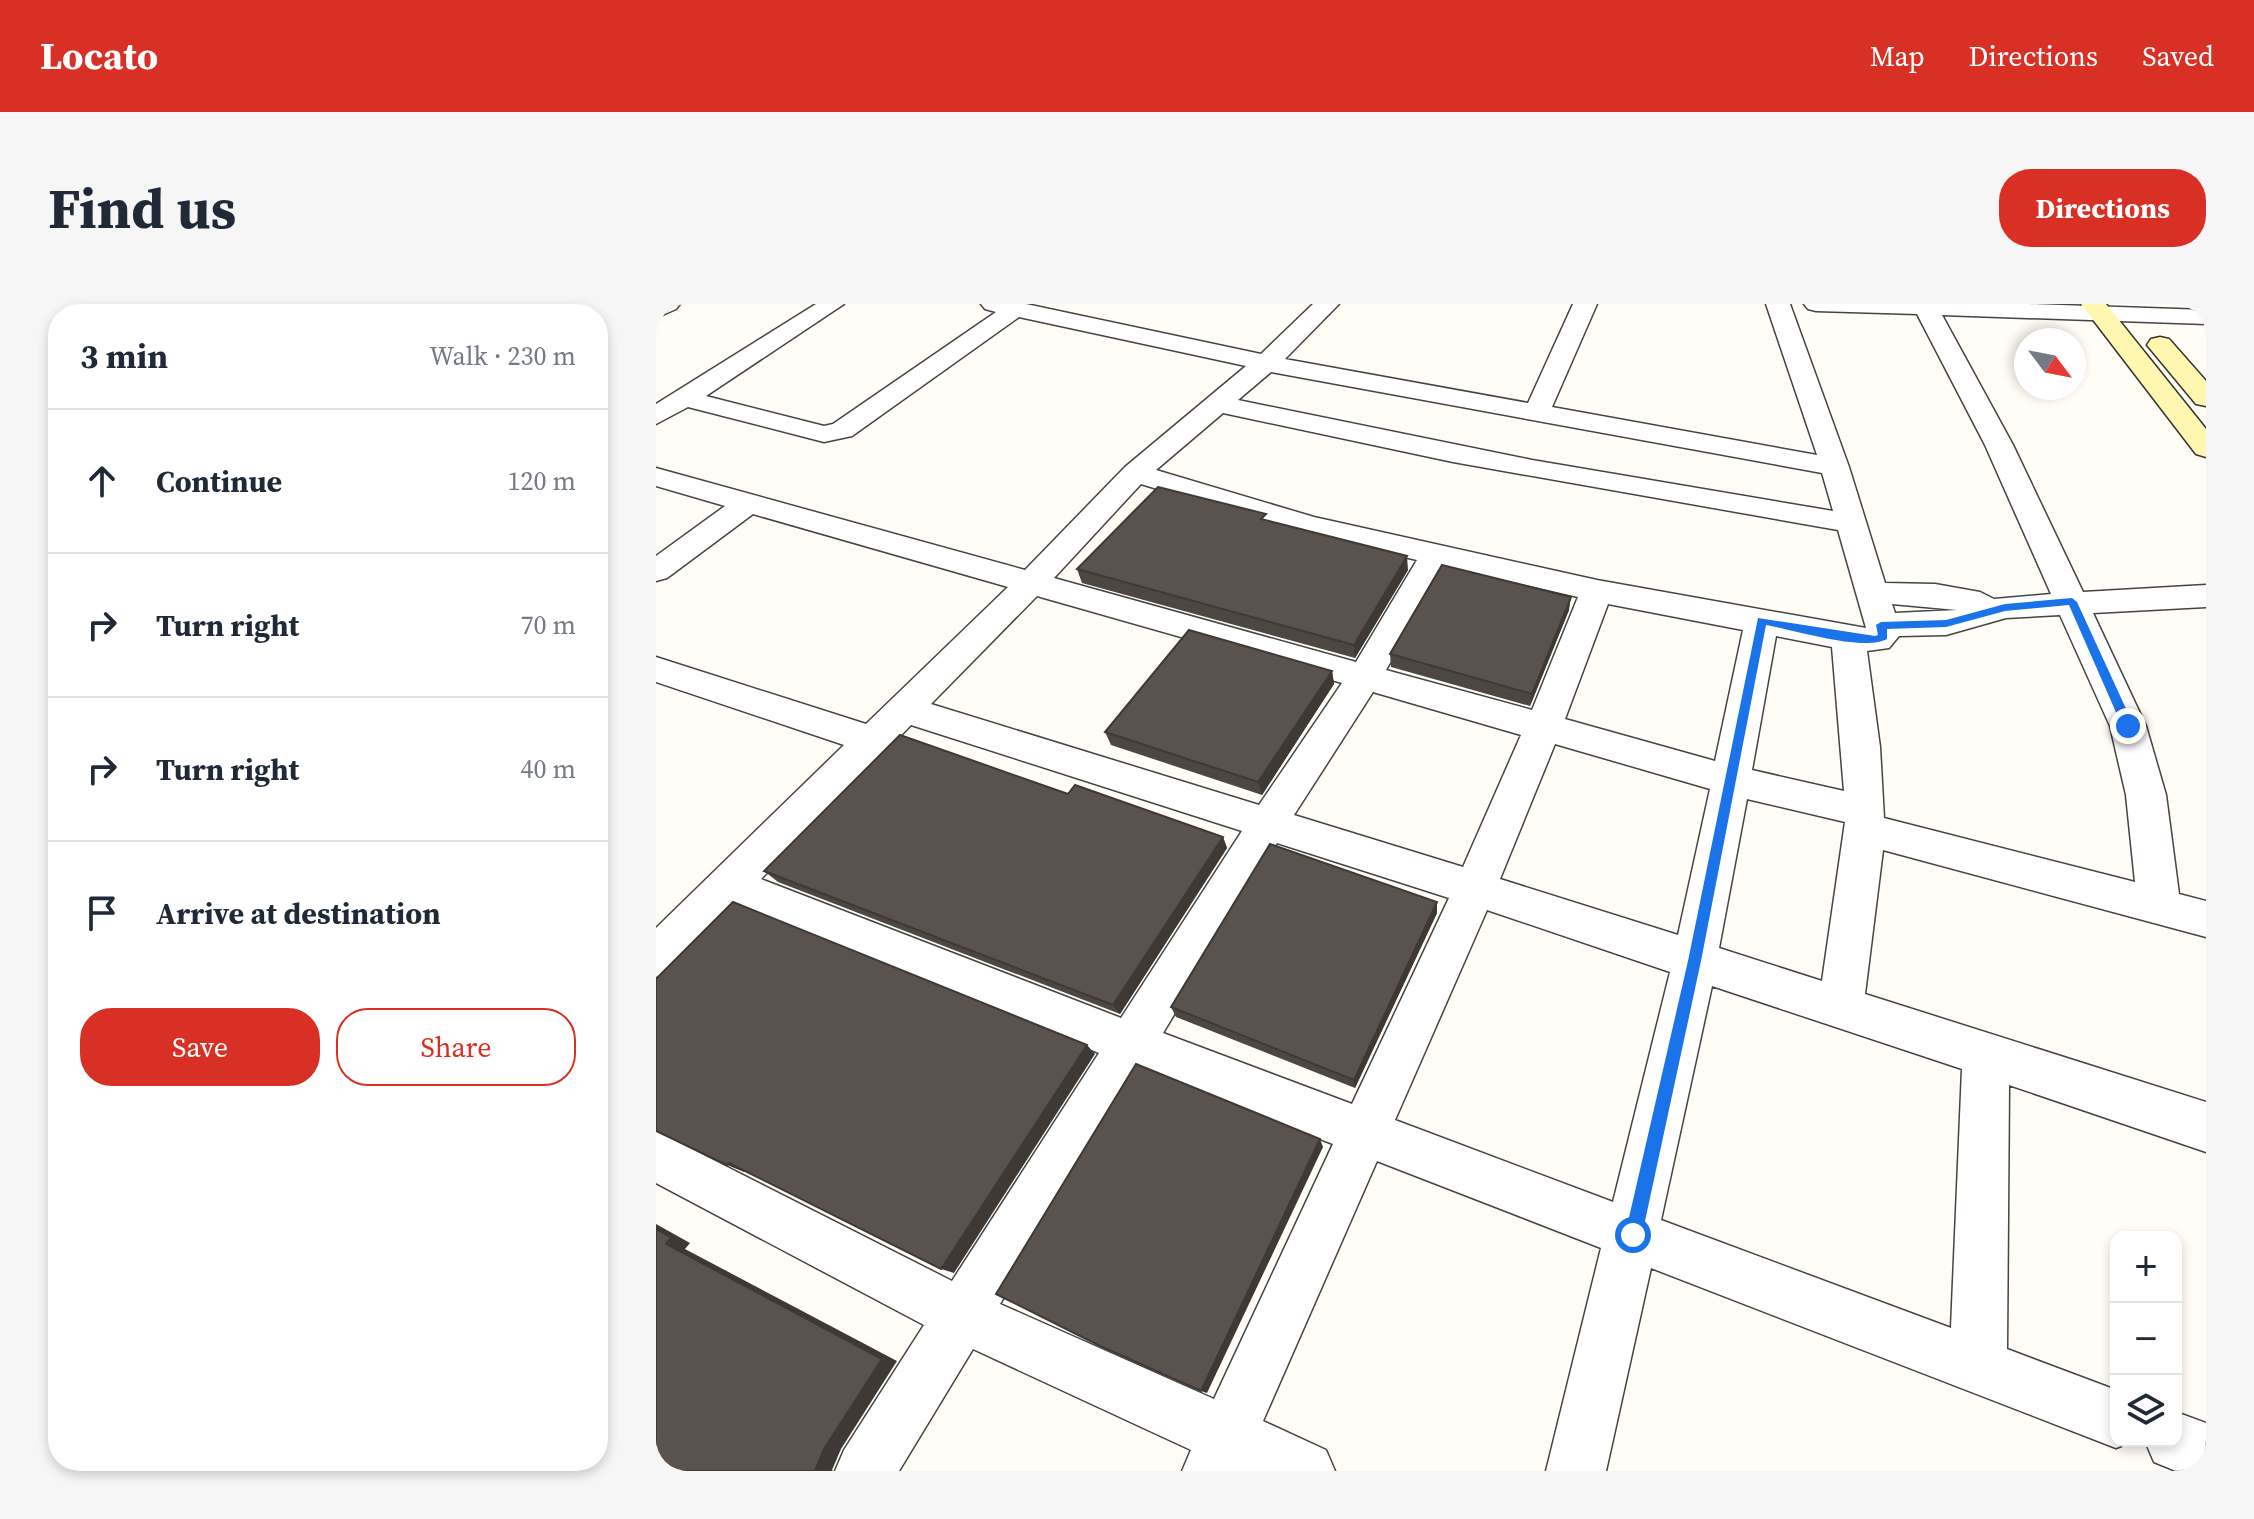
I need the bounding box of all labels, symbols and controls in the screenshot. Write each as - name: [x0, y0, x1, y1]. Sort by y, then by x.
- text: Locato: [40, 30, 158, 82]
- text: Map: [1870, 37, 1925, 75]
- text: Directions: [1969, 37, 2098, 75]
- text: Saved: [2142, 37, 2214, 75]
- button: Directions: [1999, 169, 2206, 247]
- text: Find us: [48, 170, 236, 247]
- north arrow: [2014, 328, 2086, 400]
- text: 3 min: [80, 333, 168, 379]
- text: Walk · 230 m: [429, 338, 576, 374]
- icon: ahead: [80, 459, 124, 503]
- text: Continue: [156, 461, 282, 502]
- text: 120 m: [508, 463, 576, 499]
- icon: right: [80, 603, 124, 647]
- text: Turn right: [156, 605, 299, 646]
- text: 70 m: [521, 607, 576, 643]
- route end: [2110, 708, 2146, 744]
- icon: right: [80, 747, 124, 791]
- text: Turn right: [156, 749, 299, 790]
- text: 40 m: [521, 751, 576, 787]
- icon: arrive: [80, 891, 124, 935]
- text: Arrive at destination: [156, 893, 441, 934]
- button: Save: [80, 1008, 320, 1086]
- button: Share: [336, 1008, 576, 1086]
- route start: [1615, 1217, 1651, 1253]
- map controls: [2110, 1231, 2182, 1447]
- button: +: [2110, 1231, 2182, 1303]
- button: −: [2110, 1303, 2182, 1375]
- button: layers: [2110, 1375, 2182, 1447]

